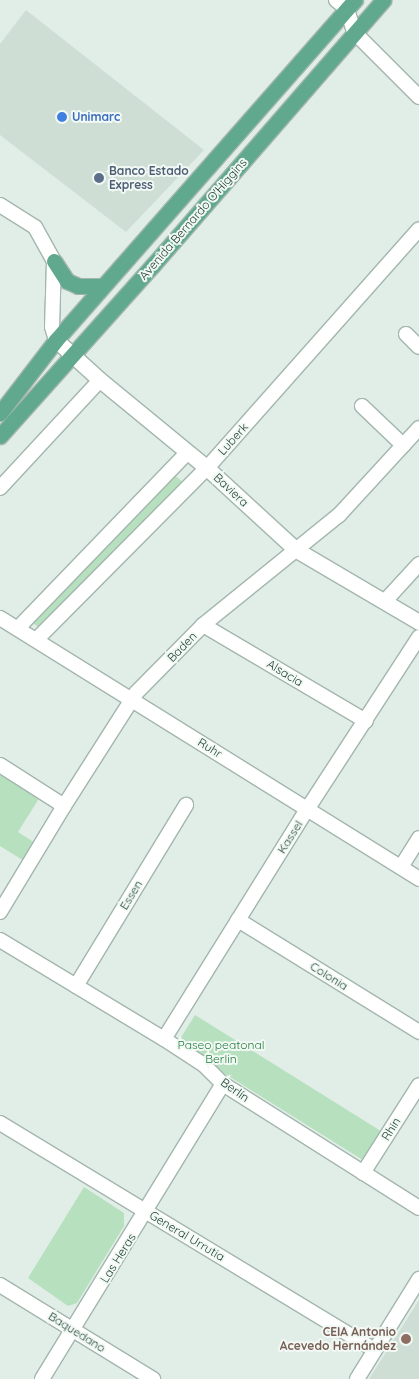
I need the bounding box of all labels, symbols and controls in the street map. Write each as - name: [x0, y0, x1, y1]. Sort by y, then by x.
- place label: Unimarc: [72, 110, 120, 124]
- marker: Unimarc: [56, 111, 68, 123]
- street label: Avenida Bernardo O'Higgins: [136, 155, 250, 283]
- place label: Banco Estado Express: [109, 164, 189, 192]
- marker: Banco Estado Express: [93, 172, 105, 184]
- street label: Luberk: [215, 420, 251, 458]
- street label: Baviera: [211, 470, 251, 510]
- street label: Baden: [164, 629, 200, 665]
- street label: Alsacia: [264, 657, 306, 689]
- street label: Ruhr: [195, 735, 225, 761]
- street label: Kassel: [274, 818, 306, 856]
- street label: Essen: [117, 878, 145, 912]
- street label: Colonia: [307, 959, 351, 993]
- park label: Paseo peatonal Berlin: [178, 1038, 264, 1066]
- street label: Berlín: [218, 1075, 252, 1105]
- street label: Rhin: [378, 1115, 404, 1143]
- street label: General Urrutia: [147, 1208, 227, 1264]
- street label: Las Heras: [97, 1231, 139, 1285]
- street label: Baquedano: [46, 1309, 108, 1355]
- place label: CEIA Antonio Acevedo Hernández: [280, 1325, 396, 1353]
- marker: CEIA Antonio Acevedo Hernández: [400, 1333, 412, 1345]

